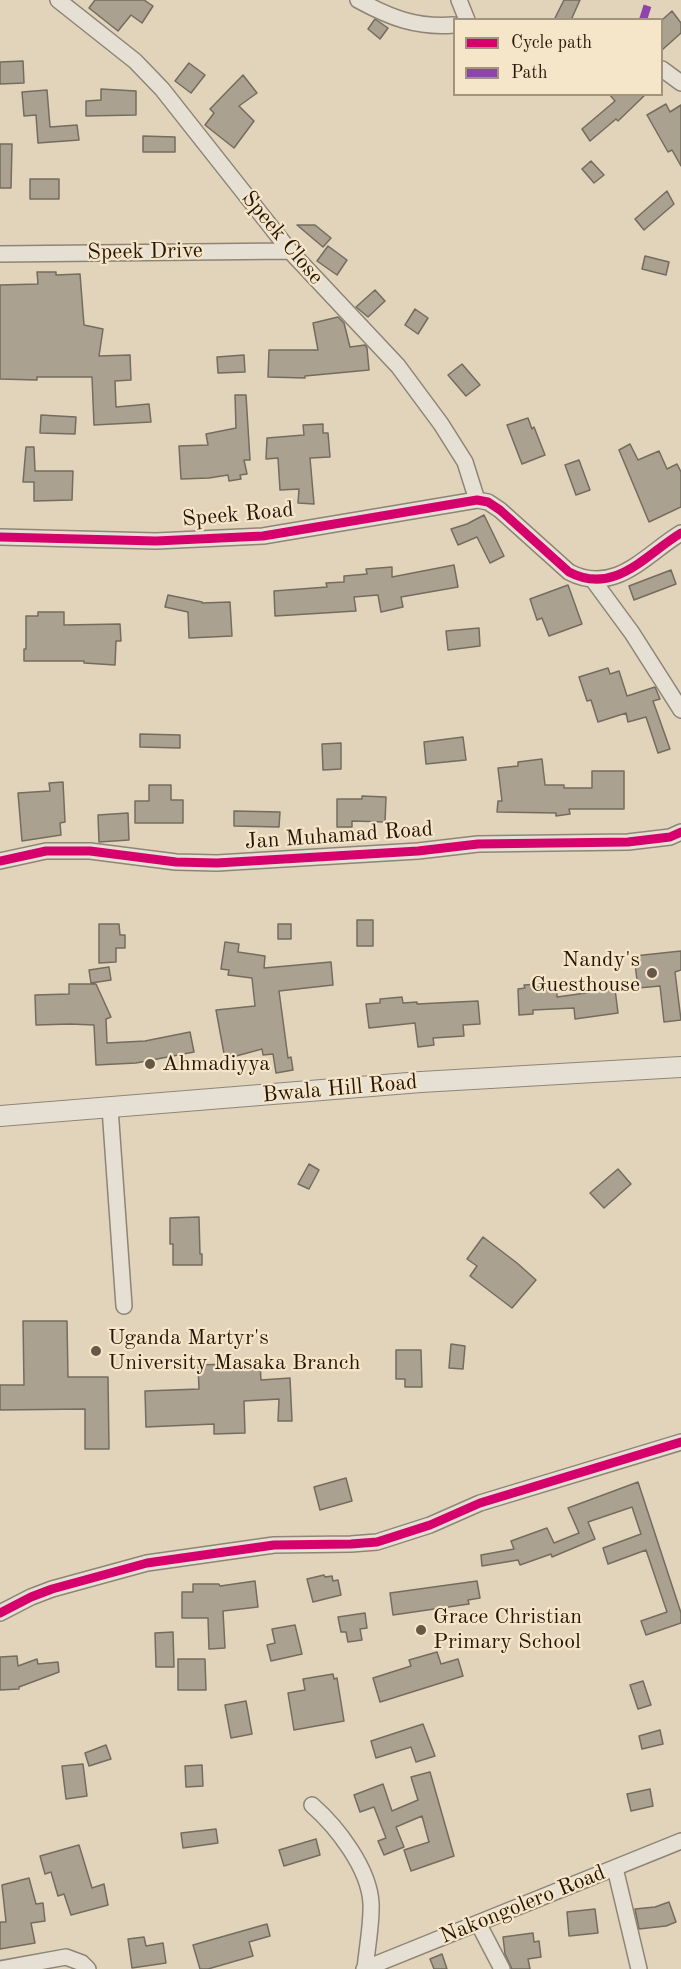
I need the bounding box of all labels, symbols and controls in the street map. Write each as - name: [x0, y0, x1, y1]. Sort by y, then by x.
- legend: [453, 18, 663, 96]
- text: Cycle path: [511, 34, 592, 52]
- text: Path: [511, 64, 547, 82]
- street label: Speek Close: [235, 186, 329, 290]
- street label: Speek Drive: [87, 238, 203, 266]
- street label: Speek Road: [181, 497, 295, 533]
- street label: Jan Muhamad Road: [244, 816, 434, 856]
- place label: Nandy's Guesthouse: [531, 947, 640, 998]
- marker: Nandy's Guesthouse: [645, 966, 659, 980]
- place label: Ahmadiyya: [162, 1051, 270, 1077]
- marker: Ahmadiyya: [143, 1057, 157, 1071]
- street label: Bwala Hill Road: [261, 1069, 419, 1109]
- place label: Uganda Martyr's University Masaka Branch: [108, 1325, 360, 1376]
- marker: Uganda Martyr's University Masaka Branch: [89, 1344, 103, 1358]
- place label: Grace Christian Primary School: [433, 1604, 582, 1656]
- marker: Grace Christian Primary School: [414, 1623, 428, 1637]
- street label: Nakongolero Road: [436, 1860, 610, 1950]

